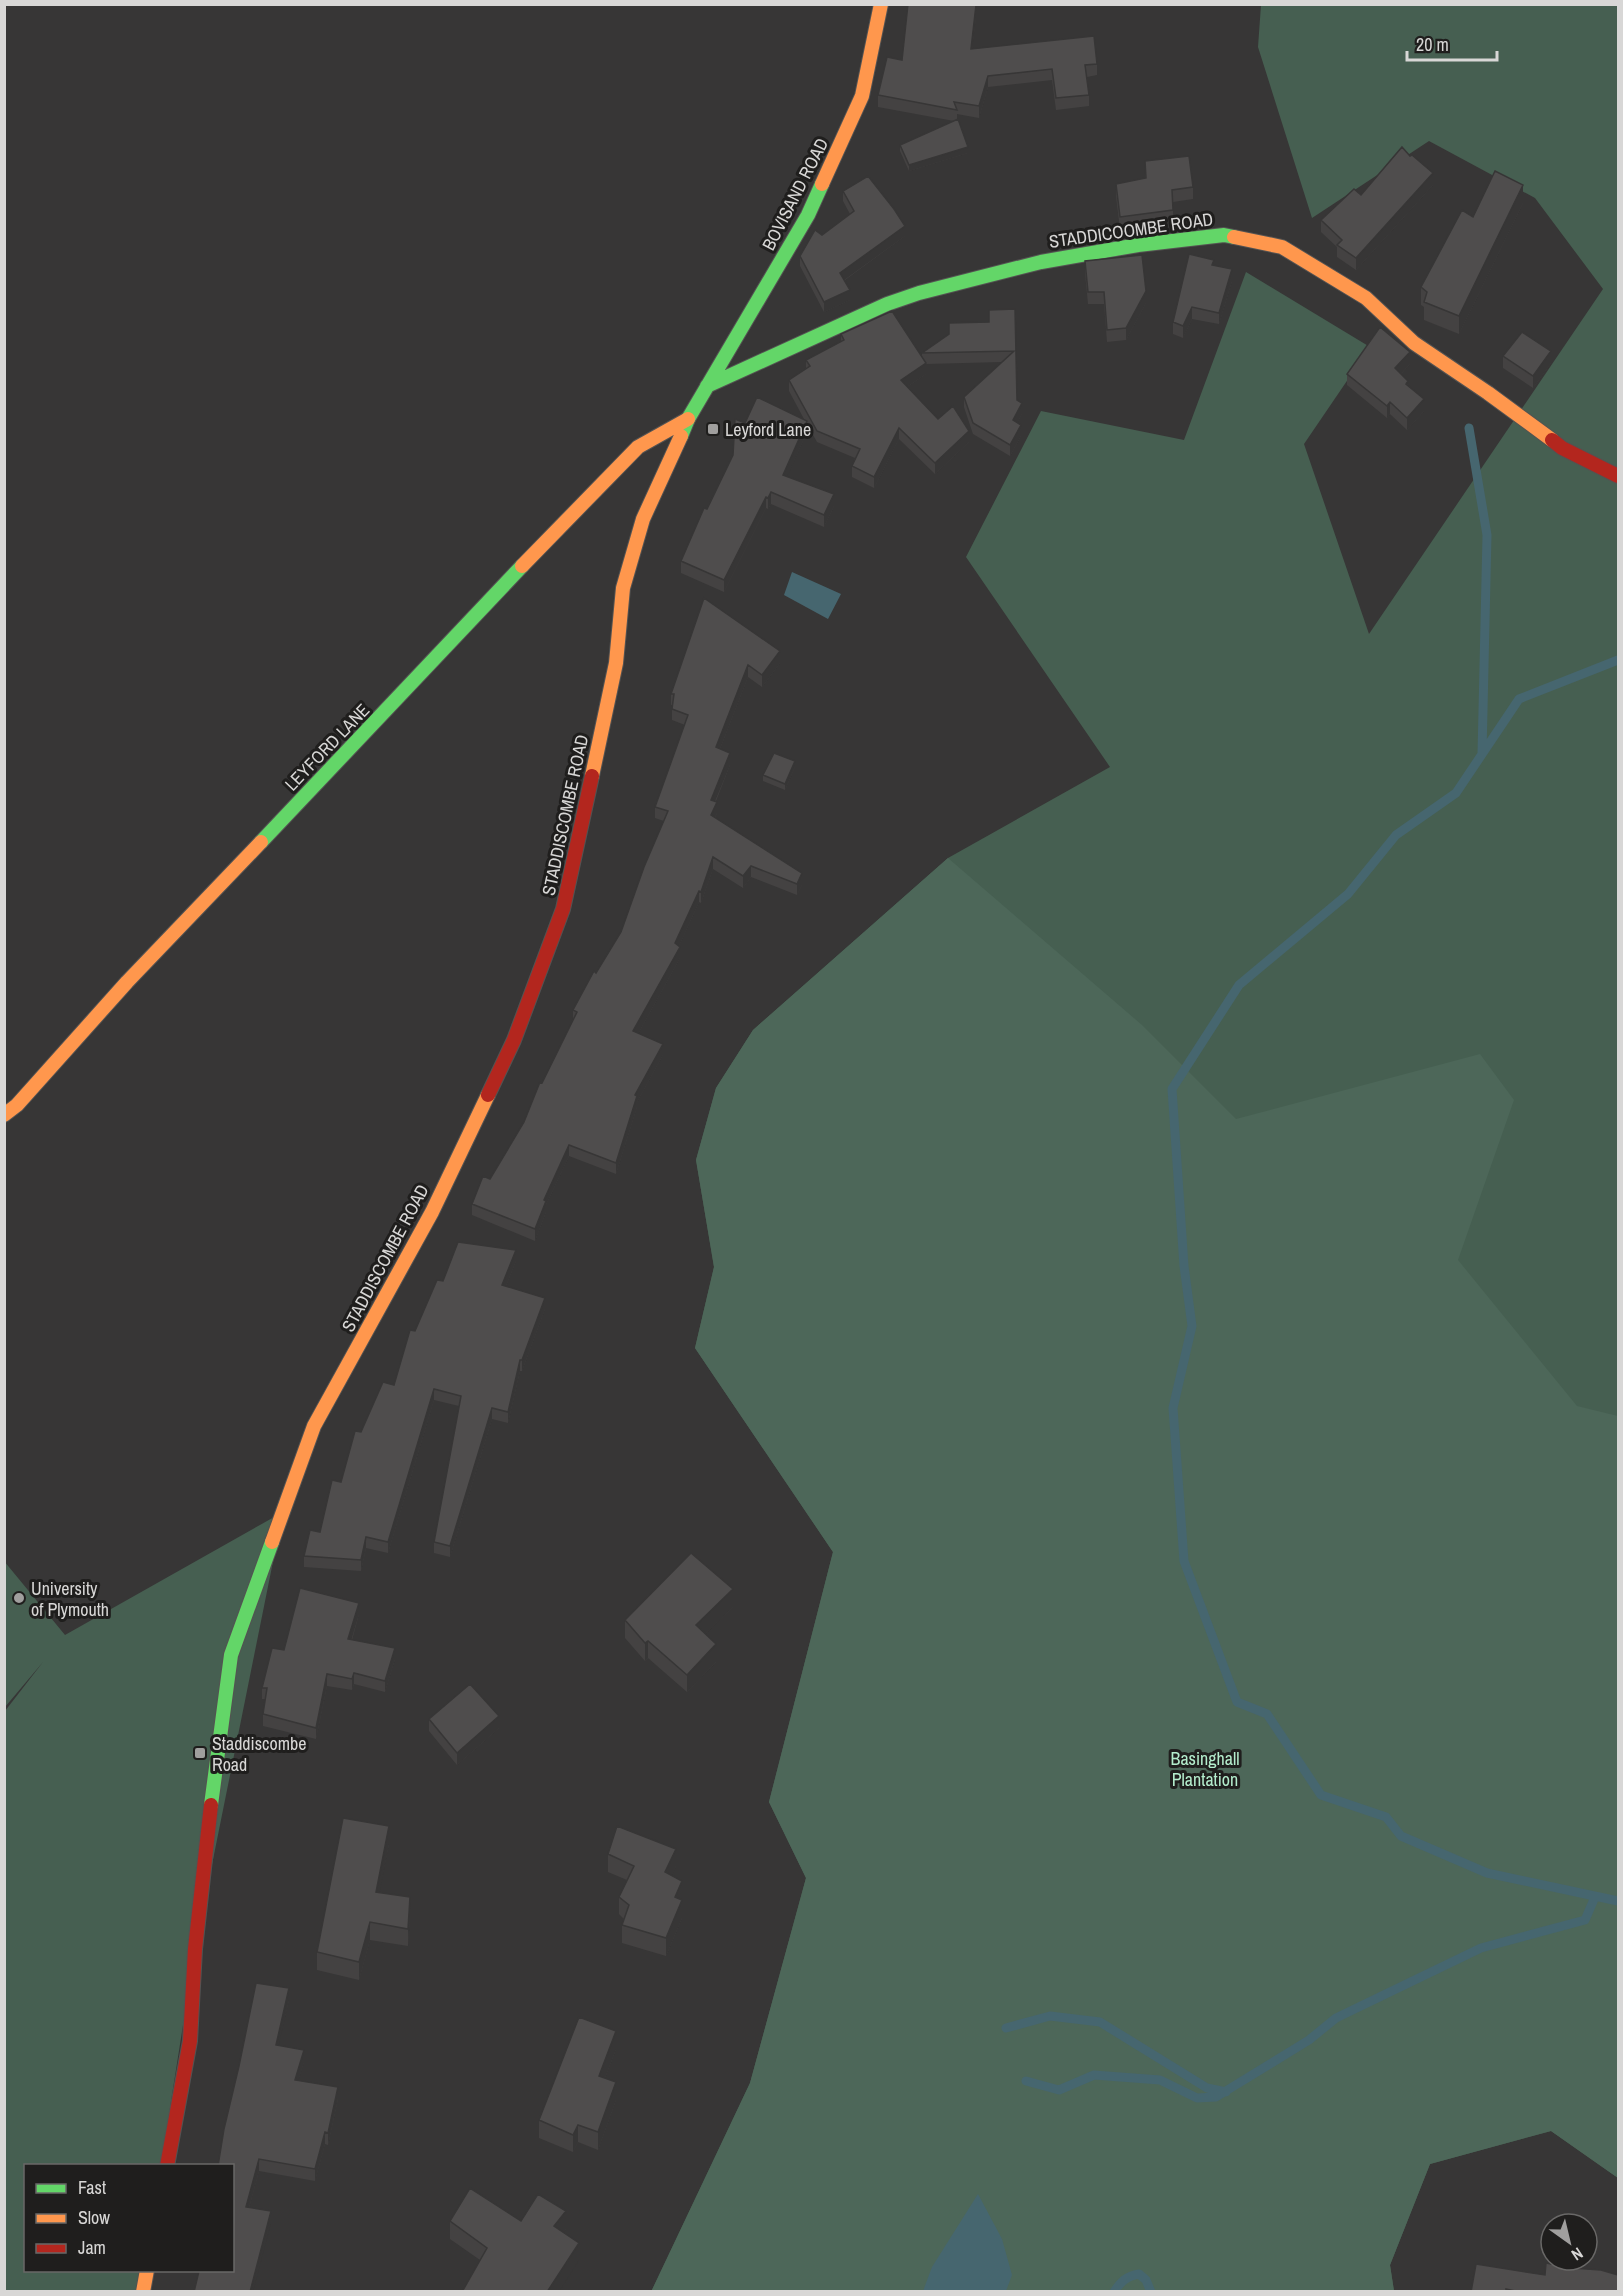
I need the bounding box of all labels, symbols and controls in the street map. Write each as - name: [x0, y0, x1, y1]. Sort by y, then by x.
- scale bar: [1407, 24, 1497, 62]
- text: 20 m: [1416, 32, 1449, 57]
- street label: BOVISAND ROAD: [756, 134, 834, 254]
- street label: STADDICOOMBE ROAD: [1047, 206, 1215, 254]
- place label: Leyford Lane: [725, 417, 811, 442]
- marker: Leyford Lane: [706, 422, 720, 436]
- street label: LEYFORD LANE: [279, 698, 375, 796]
- street label: STADDISCOMBE ROAD: [536, 732, 594, 898]
- street label: STADDISCOMBE ROAD: [336, 1180, 434, 1336]
- place label: University of Plymouth: [31, 1576, 109, 1622]
- marker: University of Plymouth: [12, 1591, 26, 1605]
- place label: Staddiscombe Road: [212, 1731, 306, 1777]
- marker: Staddiscombe Road: [193, 1746, 207, 1760]
- park label: Basinghall Plantation: [1171, 1746, 1239, 1792]
- legend: [24, 2164, 234, 2272]
- text: Fast: [78, 2175, 106, 2200]
- text: Slow: [78, 2205, 110, 2230]
- north arrow: [1539, 2212, 1599, 2272]
- text: Jam: [78, 2235, 106, 2260]
- text: N: [1567, 2243, 1587, 2266]

